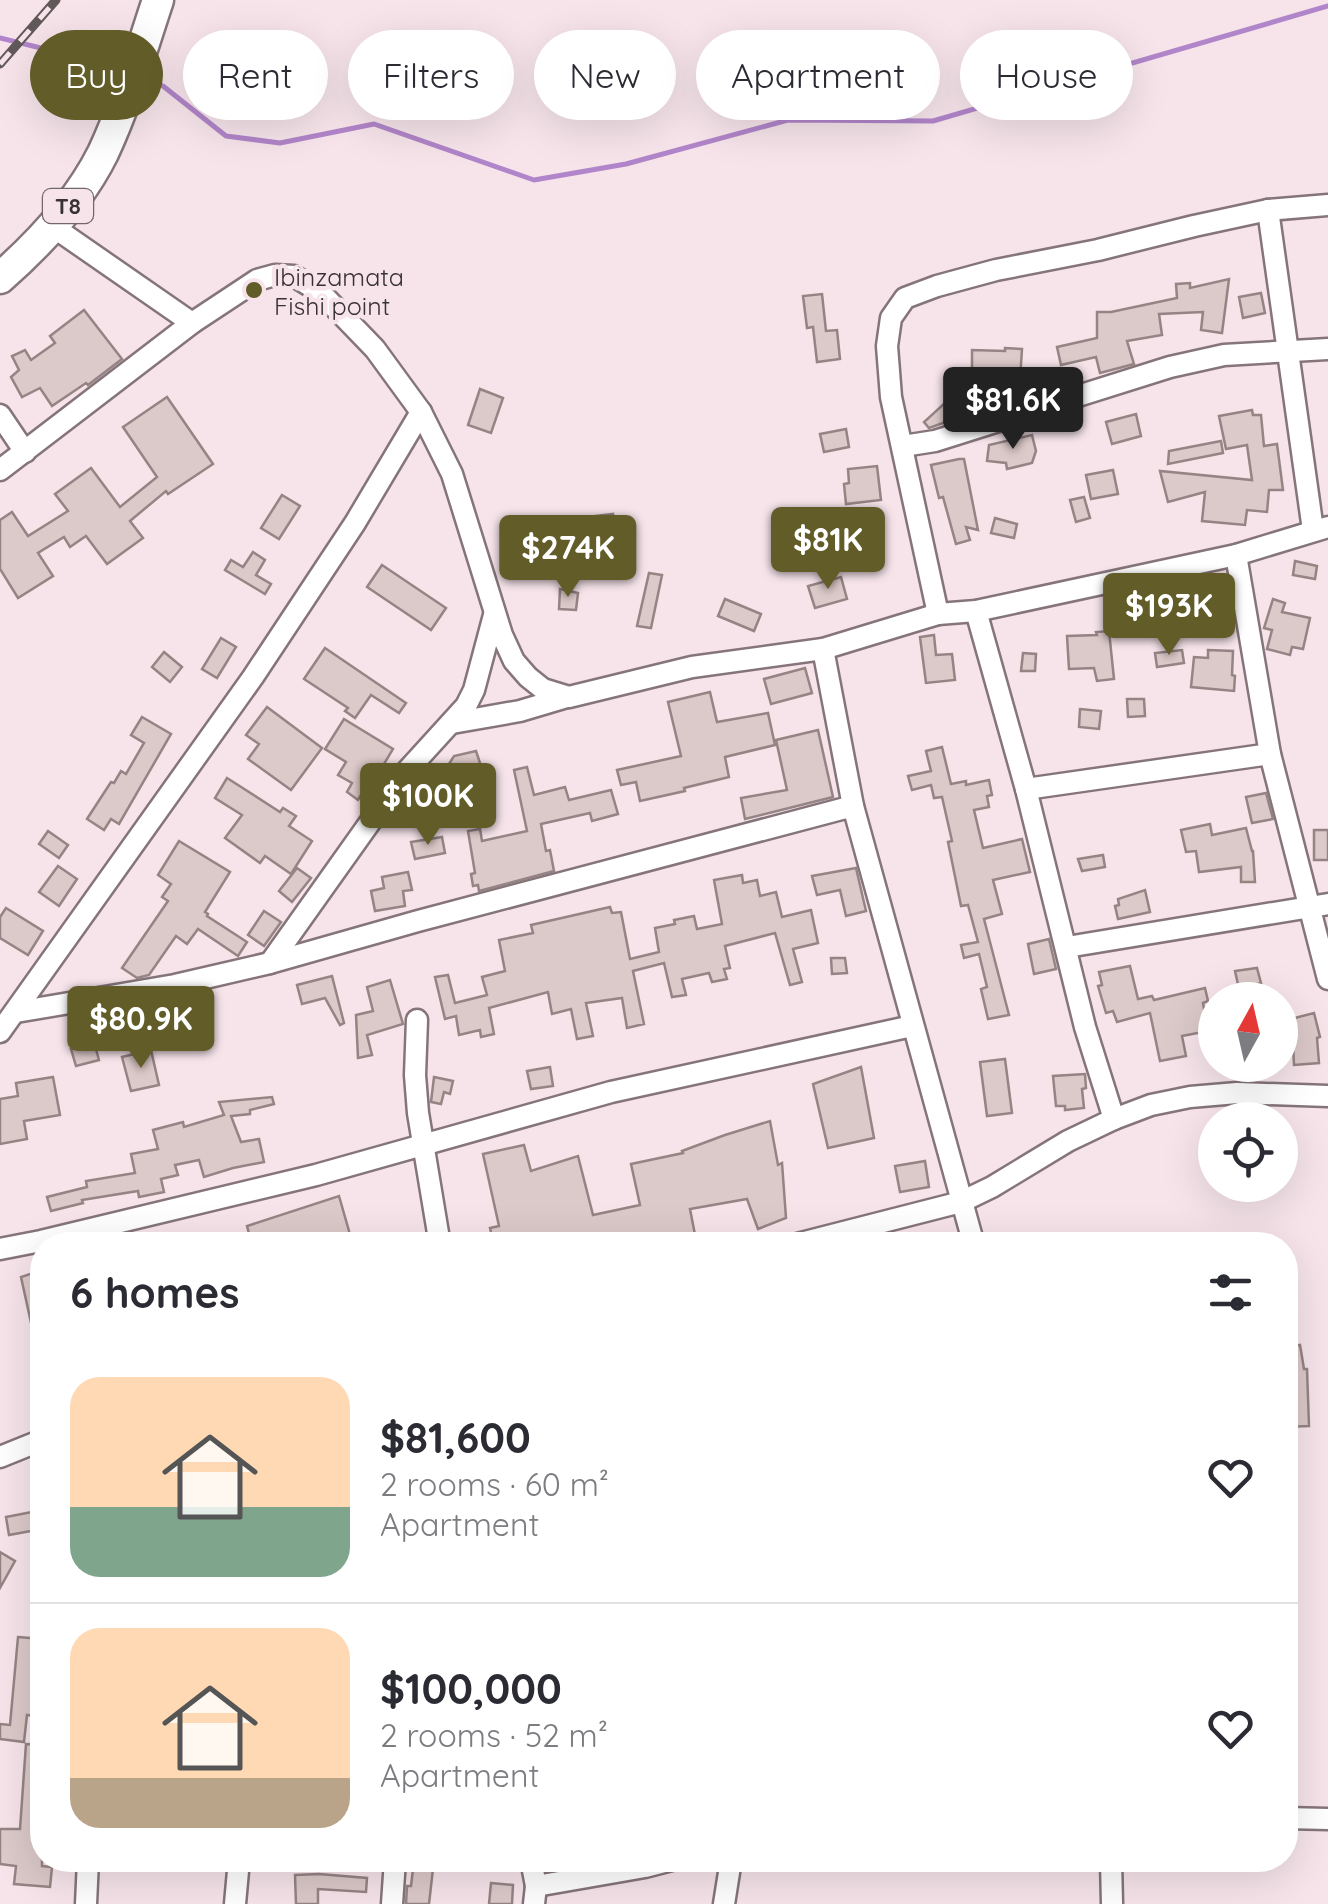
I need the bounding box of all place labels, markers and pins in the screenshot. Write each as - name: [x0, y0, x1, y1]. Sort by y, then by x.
- place label: Ibinzamata Fishi point: [274, 261, 404, 321]
- marker: Ibinzamata Fishi point: [243, 279, 265, 301]
- pin: $81.6K: [932, 367, 1094, 452]
- pin: $81K: [769, 507, 887, 592]
- pin: $274K: [498, 515, 638, 600]
- pin: $193K: [1099, 573, 1239, 658]
- pin: $100K: [358, 763, 498, 848]
- pin: $80.9K: [60, 986, 222, 1071]

